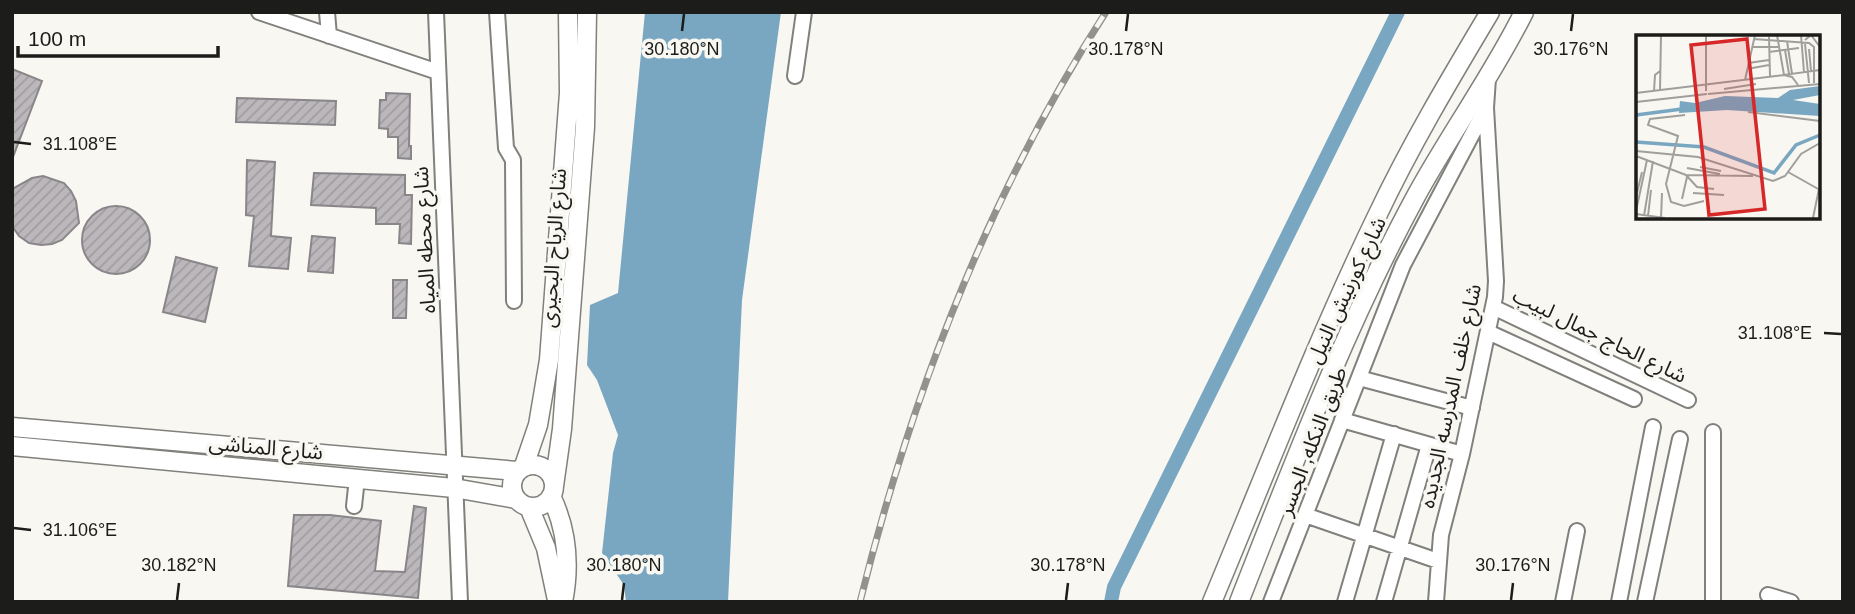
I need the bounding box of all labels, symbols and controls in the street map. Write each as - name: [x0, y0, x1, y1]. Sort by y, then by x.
- scale bar: [18, 14, 217, 58]
- text: 100 m: [28, 27, 86, 50]
- inset map: [1636, 35, 1820, 219]
- text: 30.180°N: [644, 39, 720, 59]
- text: 30.178°N: [1088, 39, 1164, 59]
- text: 30.176°N: [1533, 39, 1609, 59]
- text: 31.108°E: [43, 134, 117, 154]
- street label: شارع محطه المياه: [409, 166, 443, 314]
- street label: شارع الرياح البحيرى: [536, 168, 574, 329]
- street label: شارع كورنيش النيل: [1302, 213, 1394, 369]
- street label: شارع خلف المدرسه الجديده: [1415, 282, 1489, 511]
- street label: شارع الحاج جمال لبيب: [1508, 283, 1691, 391]
- text: 31.108°E: [1738, 323, 1812, 343]
- street label: طريق النكله, الجسر: [1273, 363, 1353, 520]
- street label: شارع المناشى: [208, 431, 324, 467]
- text: 31.106°E: [43, 520, 117, 540]
- text: 30.182°N: [141, 555, 217, 575]
- text: 30.180°N: [586, 555, 662, 575]
- text: 30.178°N: [1030, 555, 1106, 575]
- text: 30.176°N: [1475, 555, 1551, 575]

